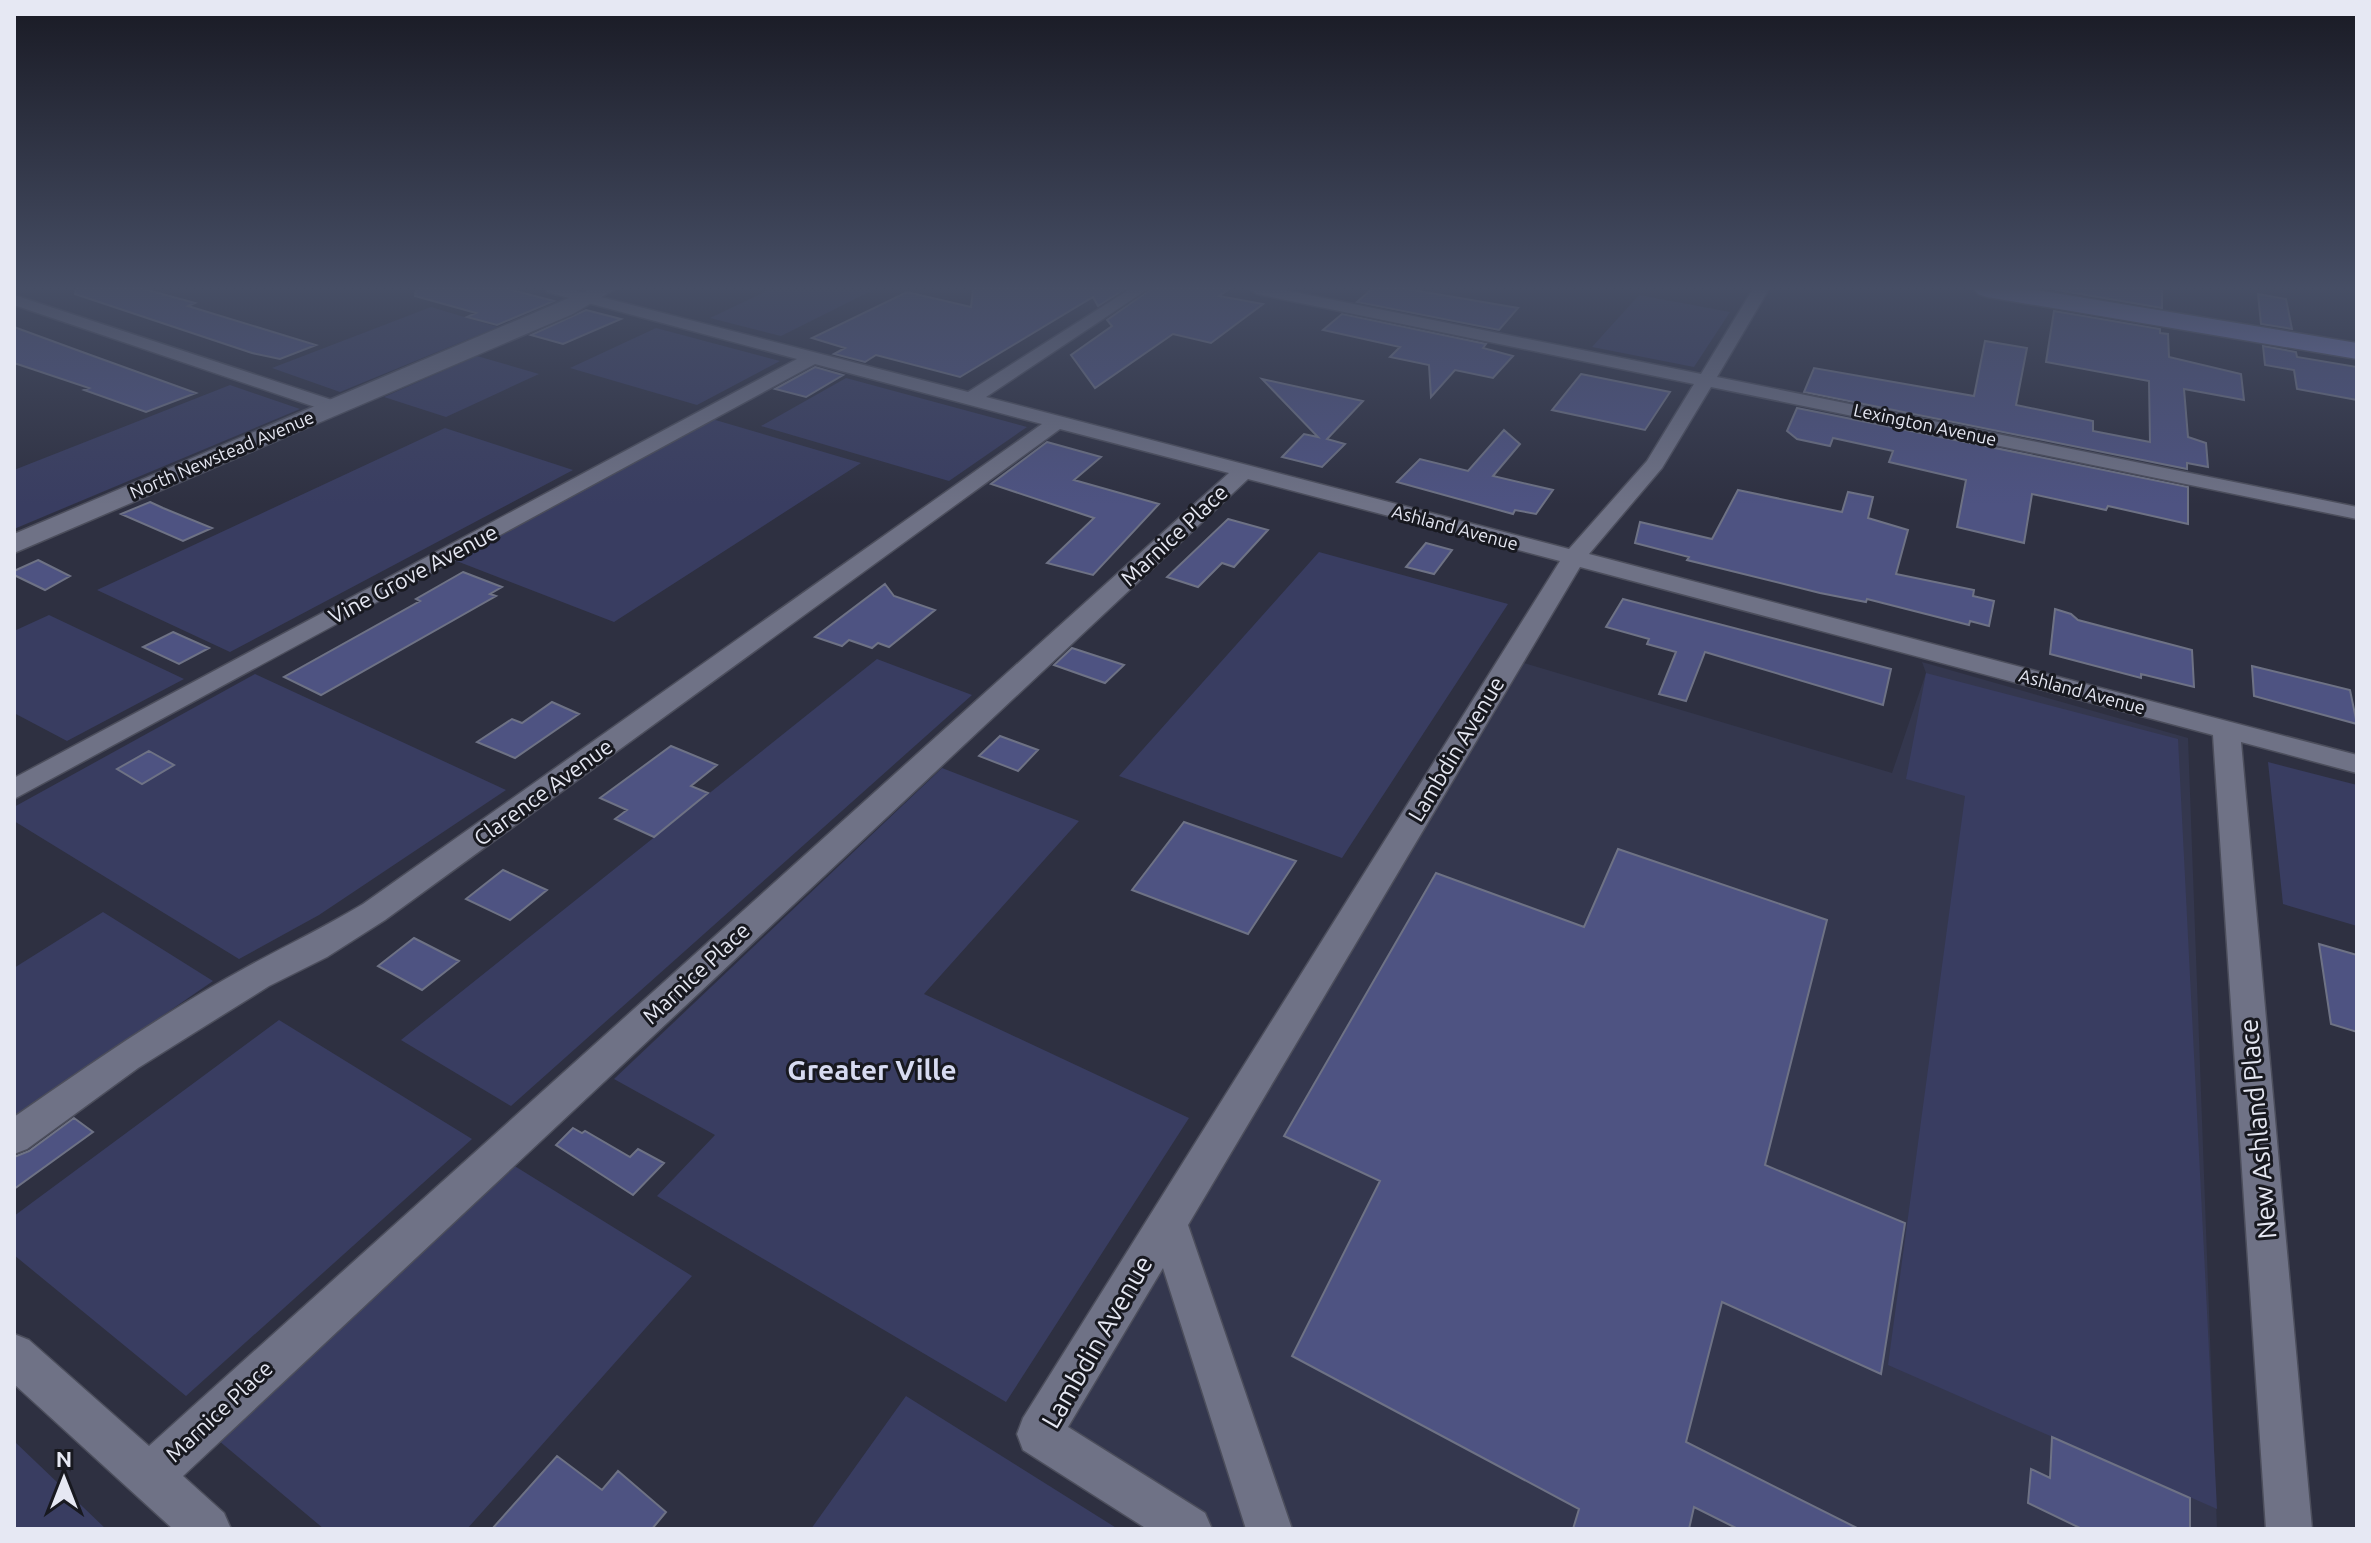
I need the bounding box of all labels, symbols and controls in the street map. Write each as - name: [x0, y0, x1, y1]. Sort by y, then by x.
- street label: Lexington Avenue: [1852, 399, 1999, 449]
- street label: North Newstead Avenue: [127, 406, 317, 502]
- street label: Marnice Place: [1115, 479, 1232, 590]
- street label: Ashland Avenue: [1390, 501, 1520, 553]
- street label: Vine Grove Avenue: [324, 519, 501, 629]
- street label: Ashland Avenue: [2017, 665, 2147, 717]
- street label: Lambdin Avenue: [1403, 672, 1509, 826]
- street label: Clarence Avenue: [469, 733, 617, 850]
- street label: Marnice Place: [637, 917, 754, 1028]
- street label: New Ashland Place: [2233, 1018, 2282, 1240]
- district label: Greater Ville: [787, 1054, 957, 1085]
- street label: Lambdin Avenue: [1035, 1250, 1158, 1433]
- street label: Marnice Place: [160, 1355, 277, 1466]
- north arrow: [24, 1439, 104, 1519]
- text: N: [56, 1446, 72, 1471]

